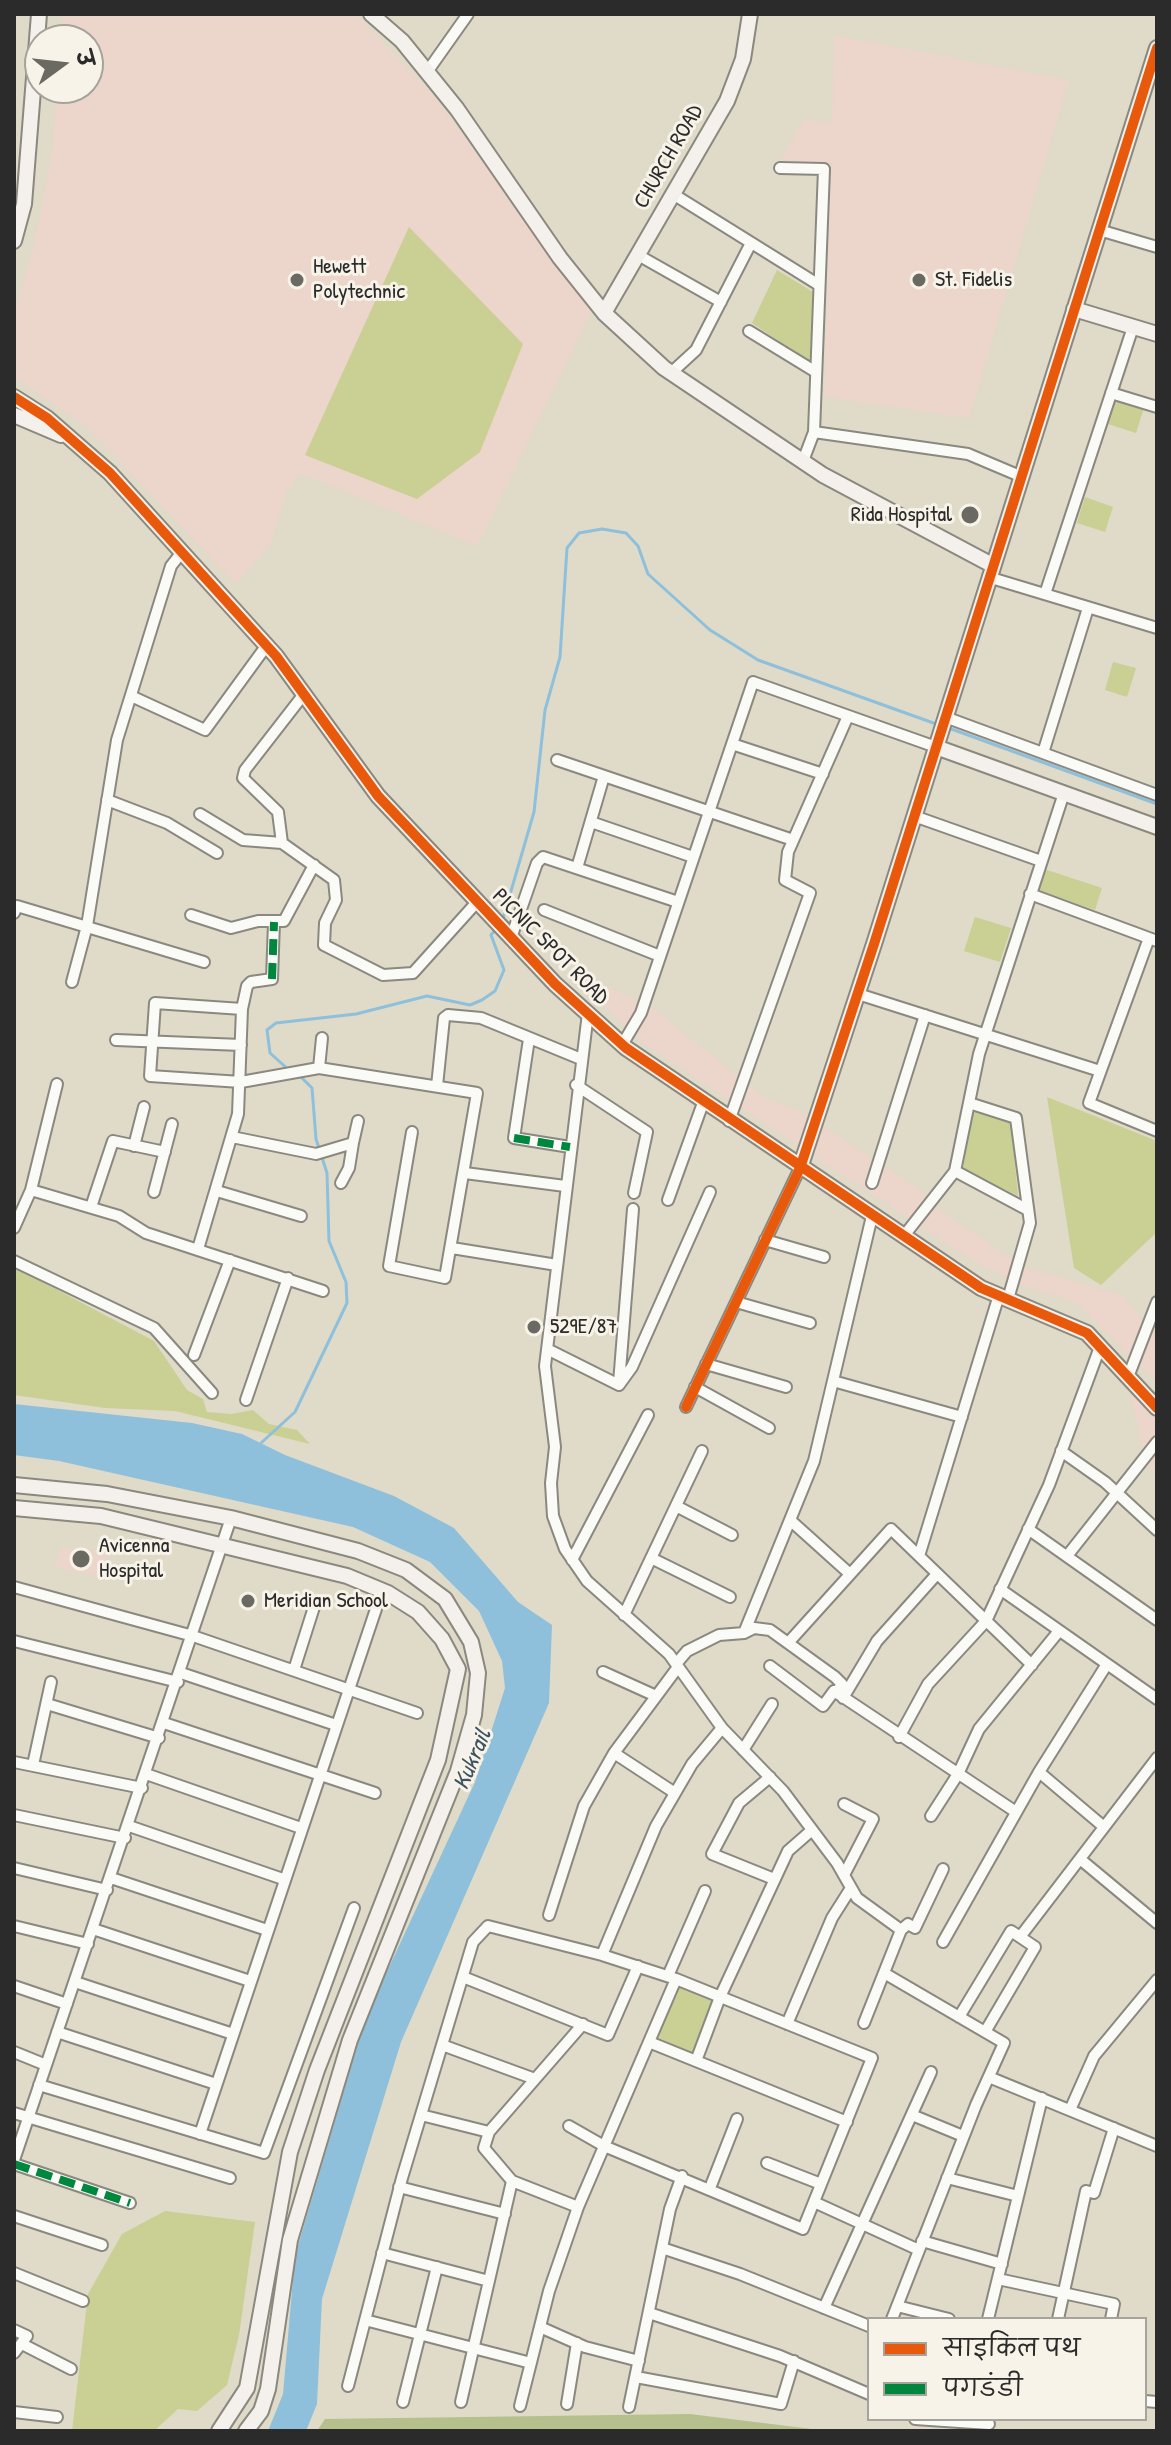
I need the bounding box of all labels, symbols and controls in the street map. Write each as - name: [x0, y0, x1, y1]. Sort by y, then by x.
- north arrow: [24, 24, 104, 104]
- text: उ: [69, 47, 102, 69]
- street label: CHURCH ROAD: [629, 100, 709, 214]
- place label: Hewett Polytechnic: [313, 254, 405, 306]
- place label: St. Fidelis: [935, 267, 1012, 293]
- marker: Hewett Polytechnic: [288, 271, 306, 289]
- marker: St. Fidelis: [910, 271, 928, 289]
- place label: Rida Hospital: [851, 502, 952, 528]
- marker: Rida Hospital: [959, 504, 981, 526]
- street label: PICNIC SPOT ROAD: [486, 883, 614, 1011]
- place label: 529E/87: [550, 1314, 617, 1340]
- marker: 529E/87: [525, 1318, 543, 1336]
- place label: Avicenna Hospital: [99, 1533, 169, 1584]
- marker: Avicenna Hospital: [70, 1548, 92, 1570]
- place label: Meridian School: [264, 1588, 388, 1614]
- marker: Meridian School: [239, 1592, 257, 1610]
- water label: Kukrail: [448, 1726, 498, 1794]
- legend: [867, 2317, 1147, 2421]
- text: साइकिल पथ: [943, 2331, 1080, 2363]
- text: पगडंडी: [943, 2371, 1022, 2403]

